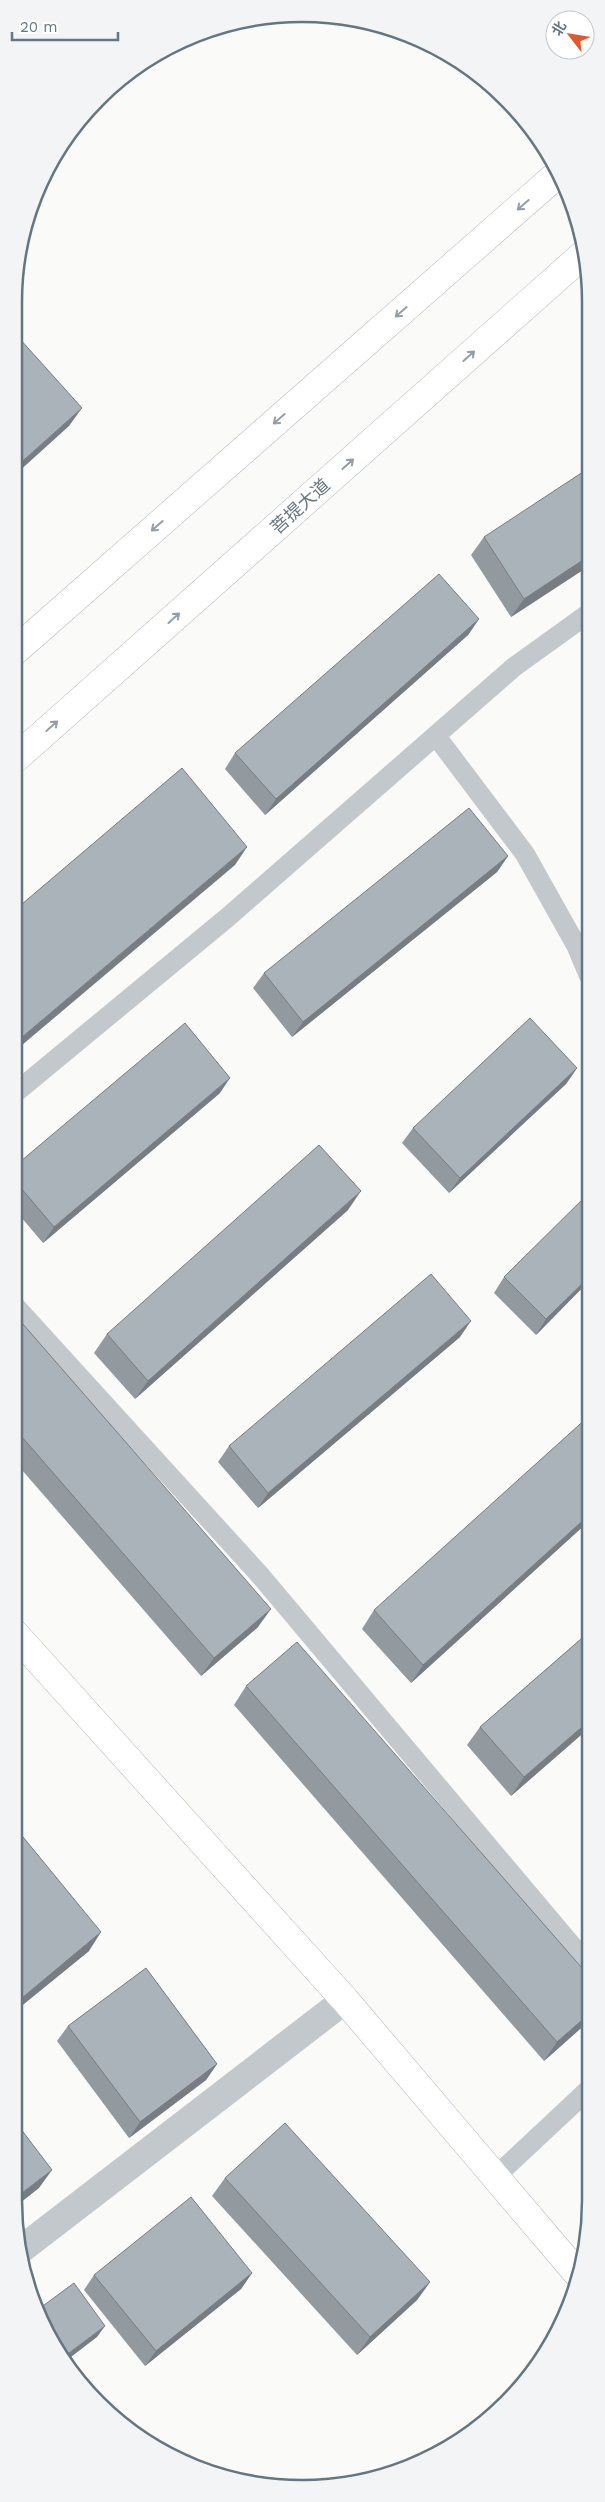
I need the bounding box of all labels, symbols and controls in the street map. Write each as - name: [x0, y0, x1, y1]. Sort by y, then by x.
- scale bar: [12, 10, 119, 42]
- north arrow: [545, 10, 595, 60]
- text: 20 m: [20, 18, 58, 36]
- text: 北: [548, 18, 569, 38]
- one-way arrow: [517, 199, 530, 210]
- one-way arrow: [395, 306, 408, 317]
- one-way arrow: [463, 350, 476, 362]
- one-way arrow: [273, 413, 286, 424]
- one-way arrow: [341, 458, 354, 470]
- street label: 菩提大道: [266, 474, 334, 538]
- one-way arrow: [150, 521, 163, 532]
- one-way arrow: [167, 612, 180, 624]
- one-way arrow: [46, 720, 59, 732]

